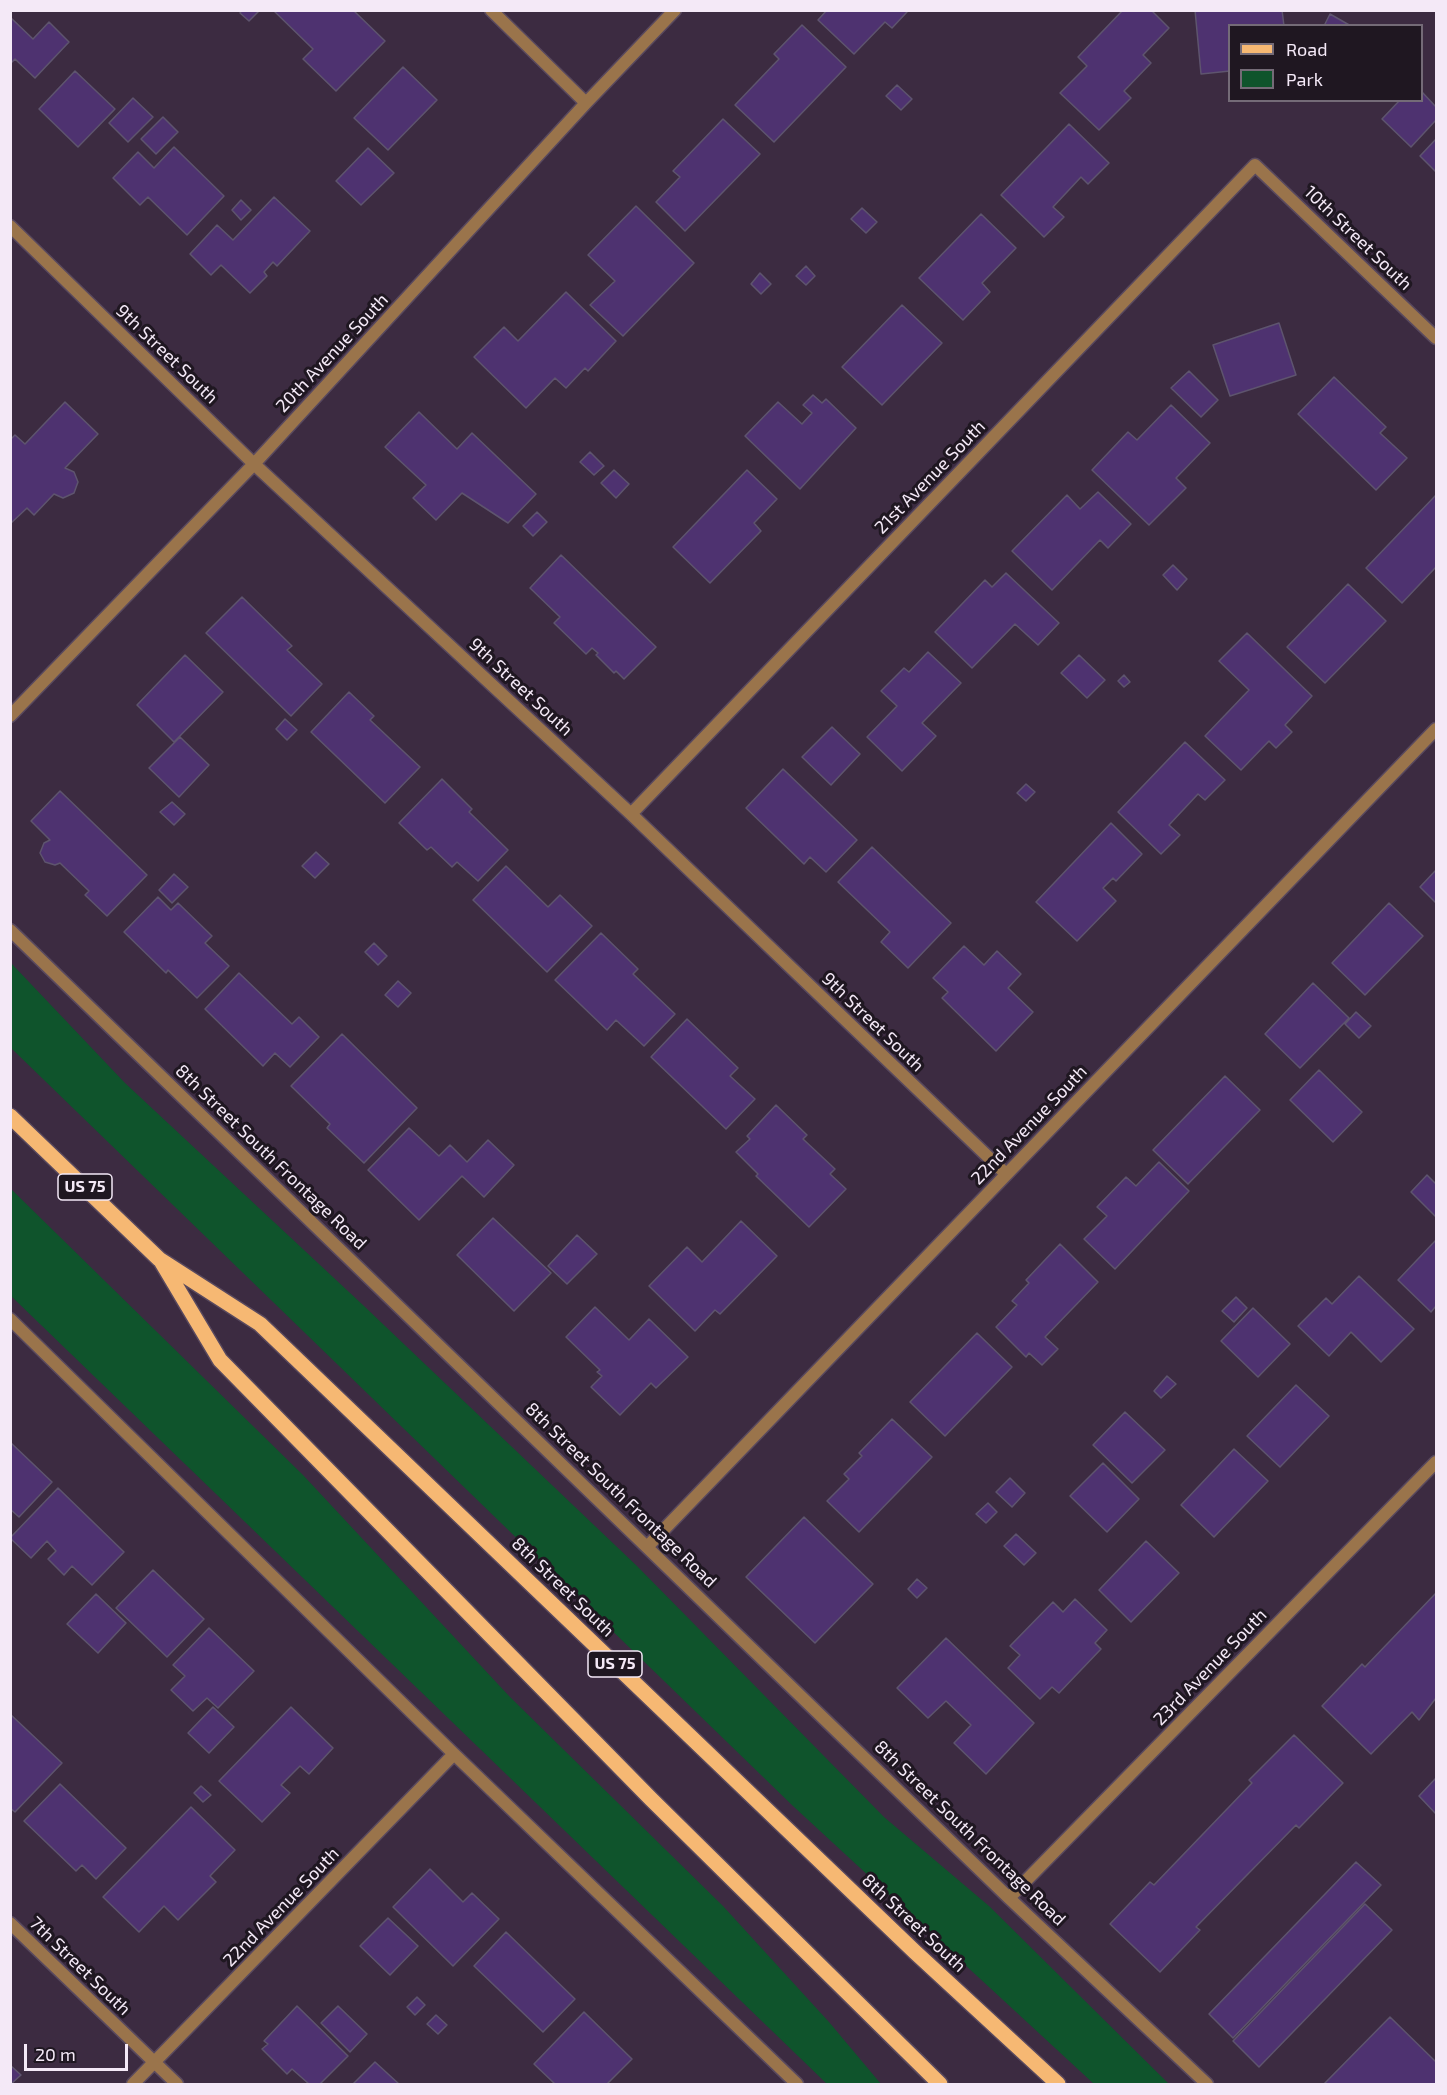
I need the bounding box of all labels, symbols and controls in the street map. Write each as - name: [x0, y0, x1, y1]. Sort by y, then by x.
- legend: [1228, 24, 1423, 102]
- text: Road: [1286, 38, 1327, 60]
- text: Park: [1286, 68, 1323, 90]
- street label: 10th Street South: [1300, 181, 1416, 295]
- street label: 20th Avenue South: [271, 289, 393, 417]
- street label: 9th Street South: [111, 300, 223, 408]
- street label: 21st Avenue South: [870, 416, 990, 538]
- street label: 9th Street South: [465, 634, 577, 740]
- street label: 9th Street South: [817, 968, 929, 1076]
- street label: 8th Street South Frontage Road: [171, 1060, 371, 1254]
- street label: 22nd Avenue South: [967, 1061, 1091, 1189]
- road number: US 75: [58, 1174, 112, 1200]
- street label: 8th Street South Frontage Road: [521, 1398, 721, 1592]
- street label: 8th Street South: [507, 1533, 619, 1641]
- street label: 23rd Avenue South: [1149, 1604, 1271, 1730]
- road number: US 75: [588, 1651, 642, 1677]
- street label: 8th Street South Frontage Road: [870, 1736, 1070, 1930]
- street label: 22nd Avenue South: [219, 1843, 343, 1971]
- street label: 8th Street South: [858, 1869, 970, 1977]
- street label: 7th Street South: [25, 1912, 135, 2020]
- scale bar: [27, 2032, 130, 2070]
- text: 20 m: [35, 2043, 76, 2065]

